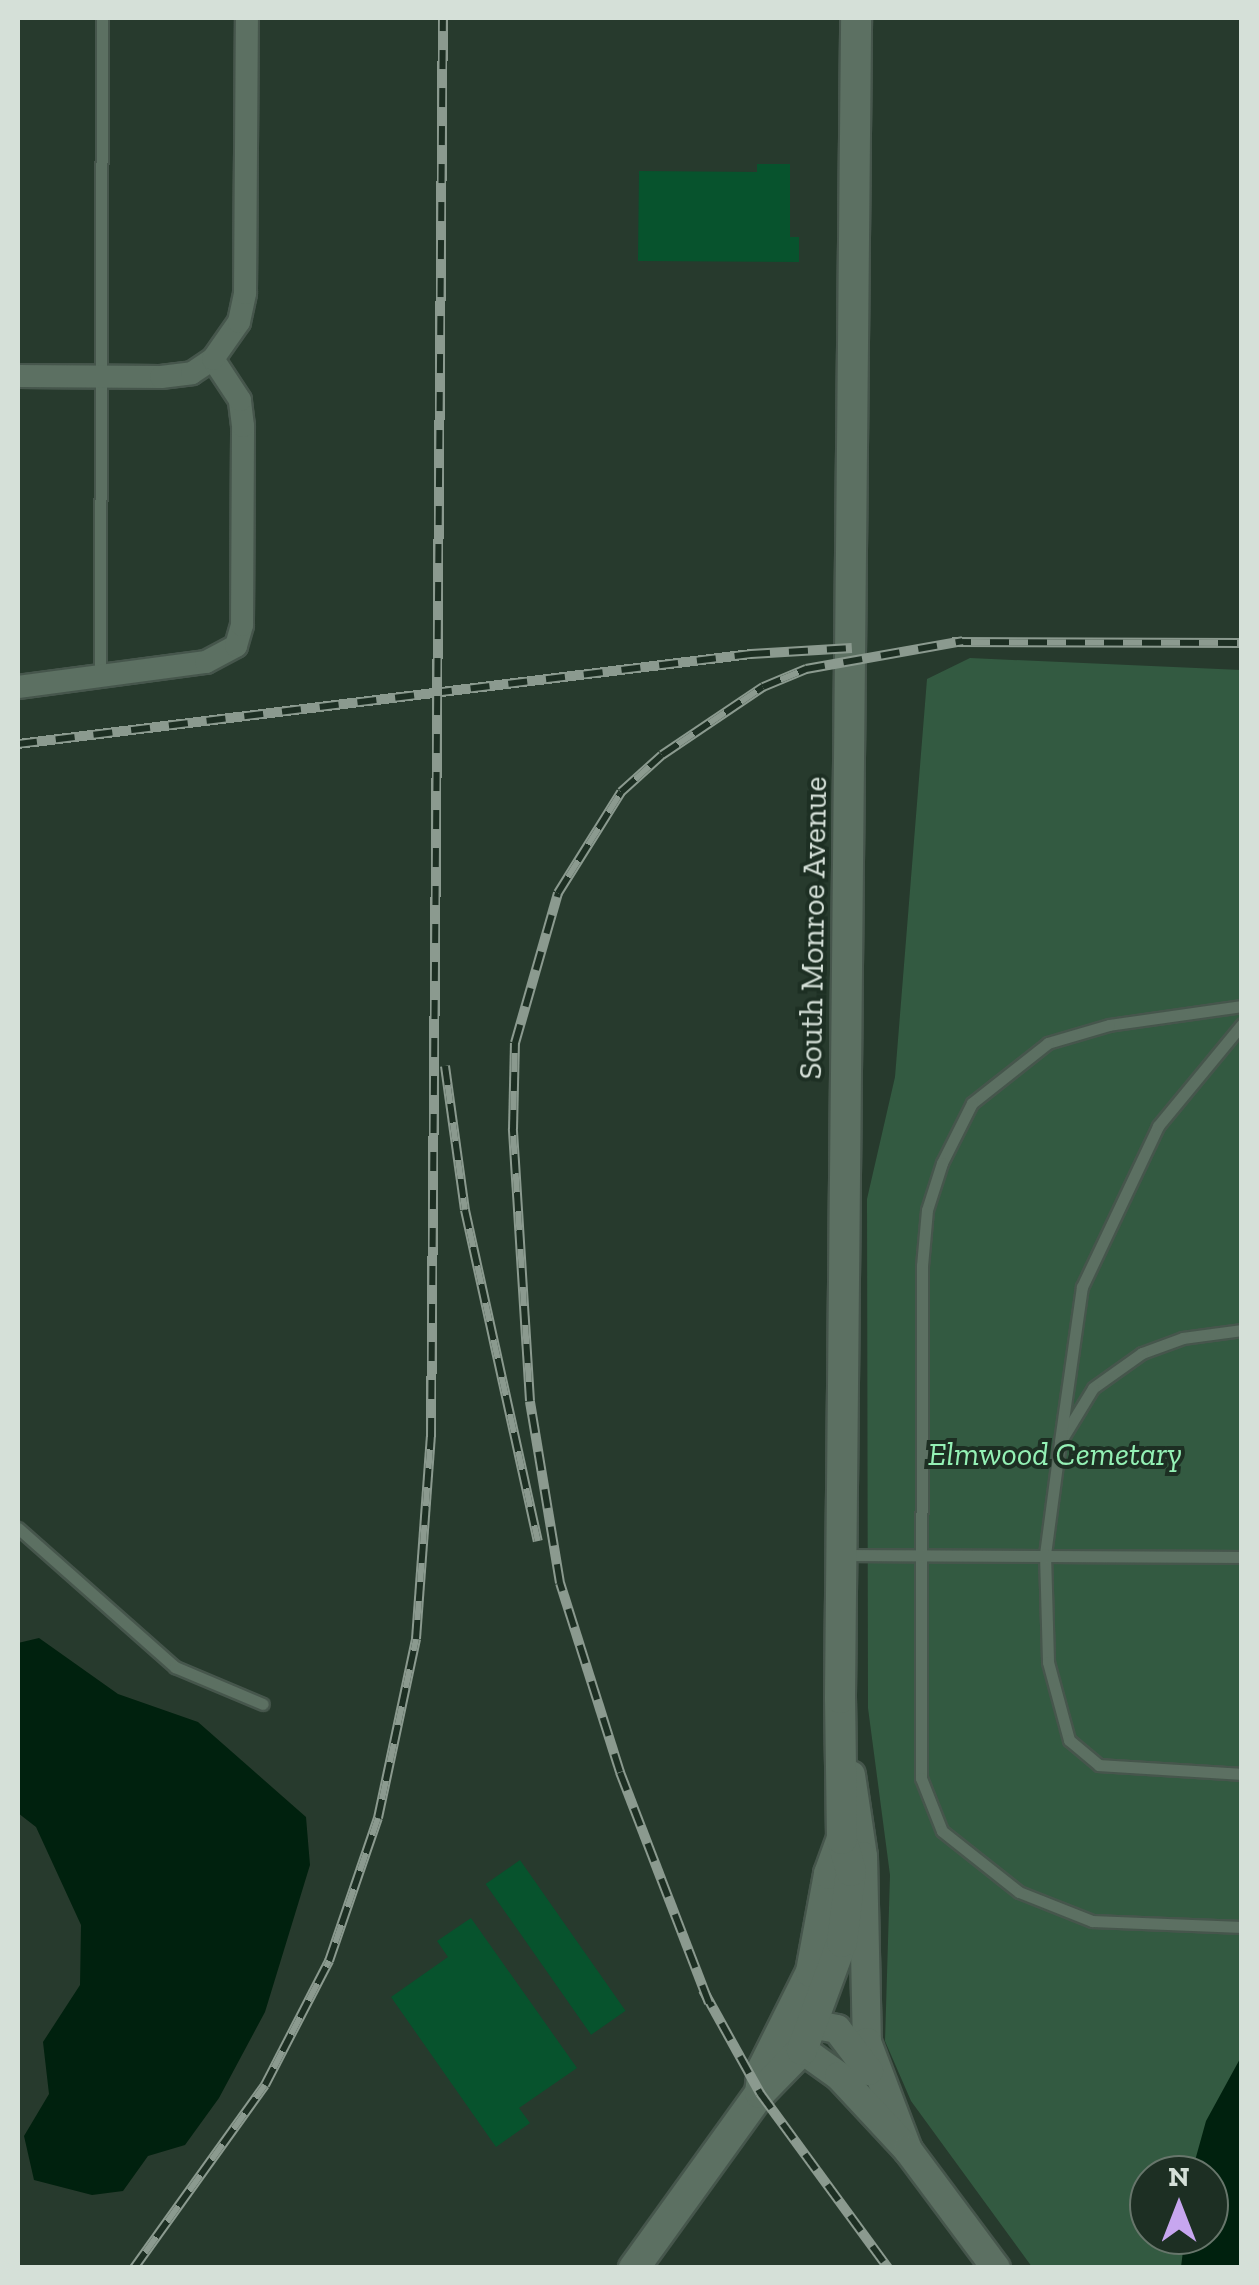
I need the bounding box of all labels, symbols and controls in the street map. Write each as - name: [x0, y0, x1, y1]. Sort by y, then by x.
- street label: South Monroe Avenue: [791, 776, 835, 1080]
- park label: Elmwood Cemetary: [928, 1435, 1182, 1473]
- north arrow: [1129, 2155, 1229, 2255]
- text: N: [1168, 2160, 1190, 2193]

